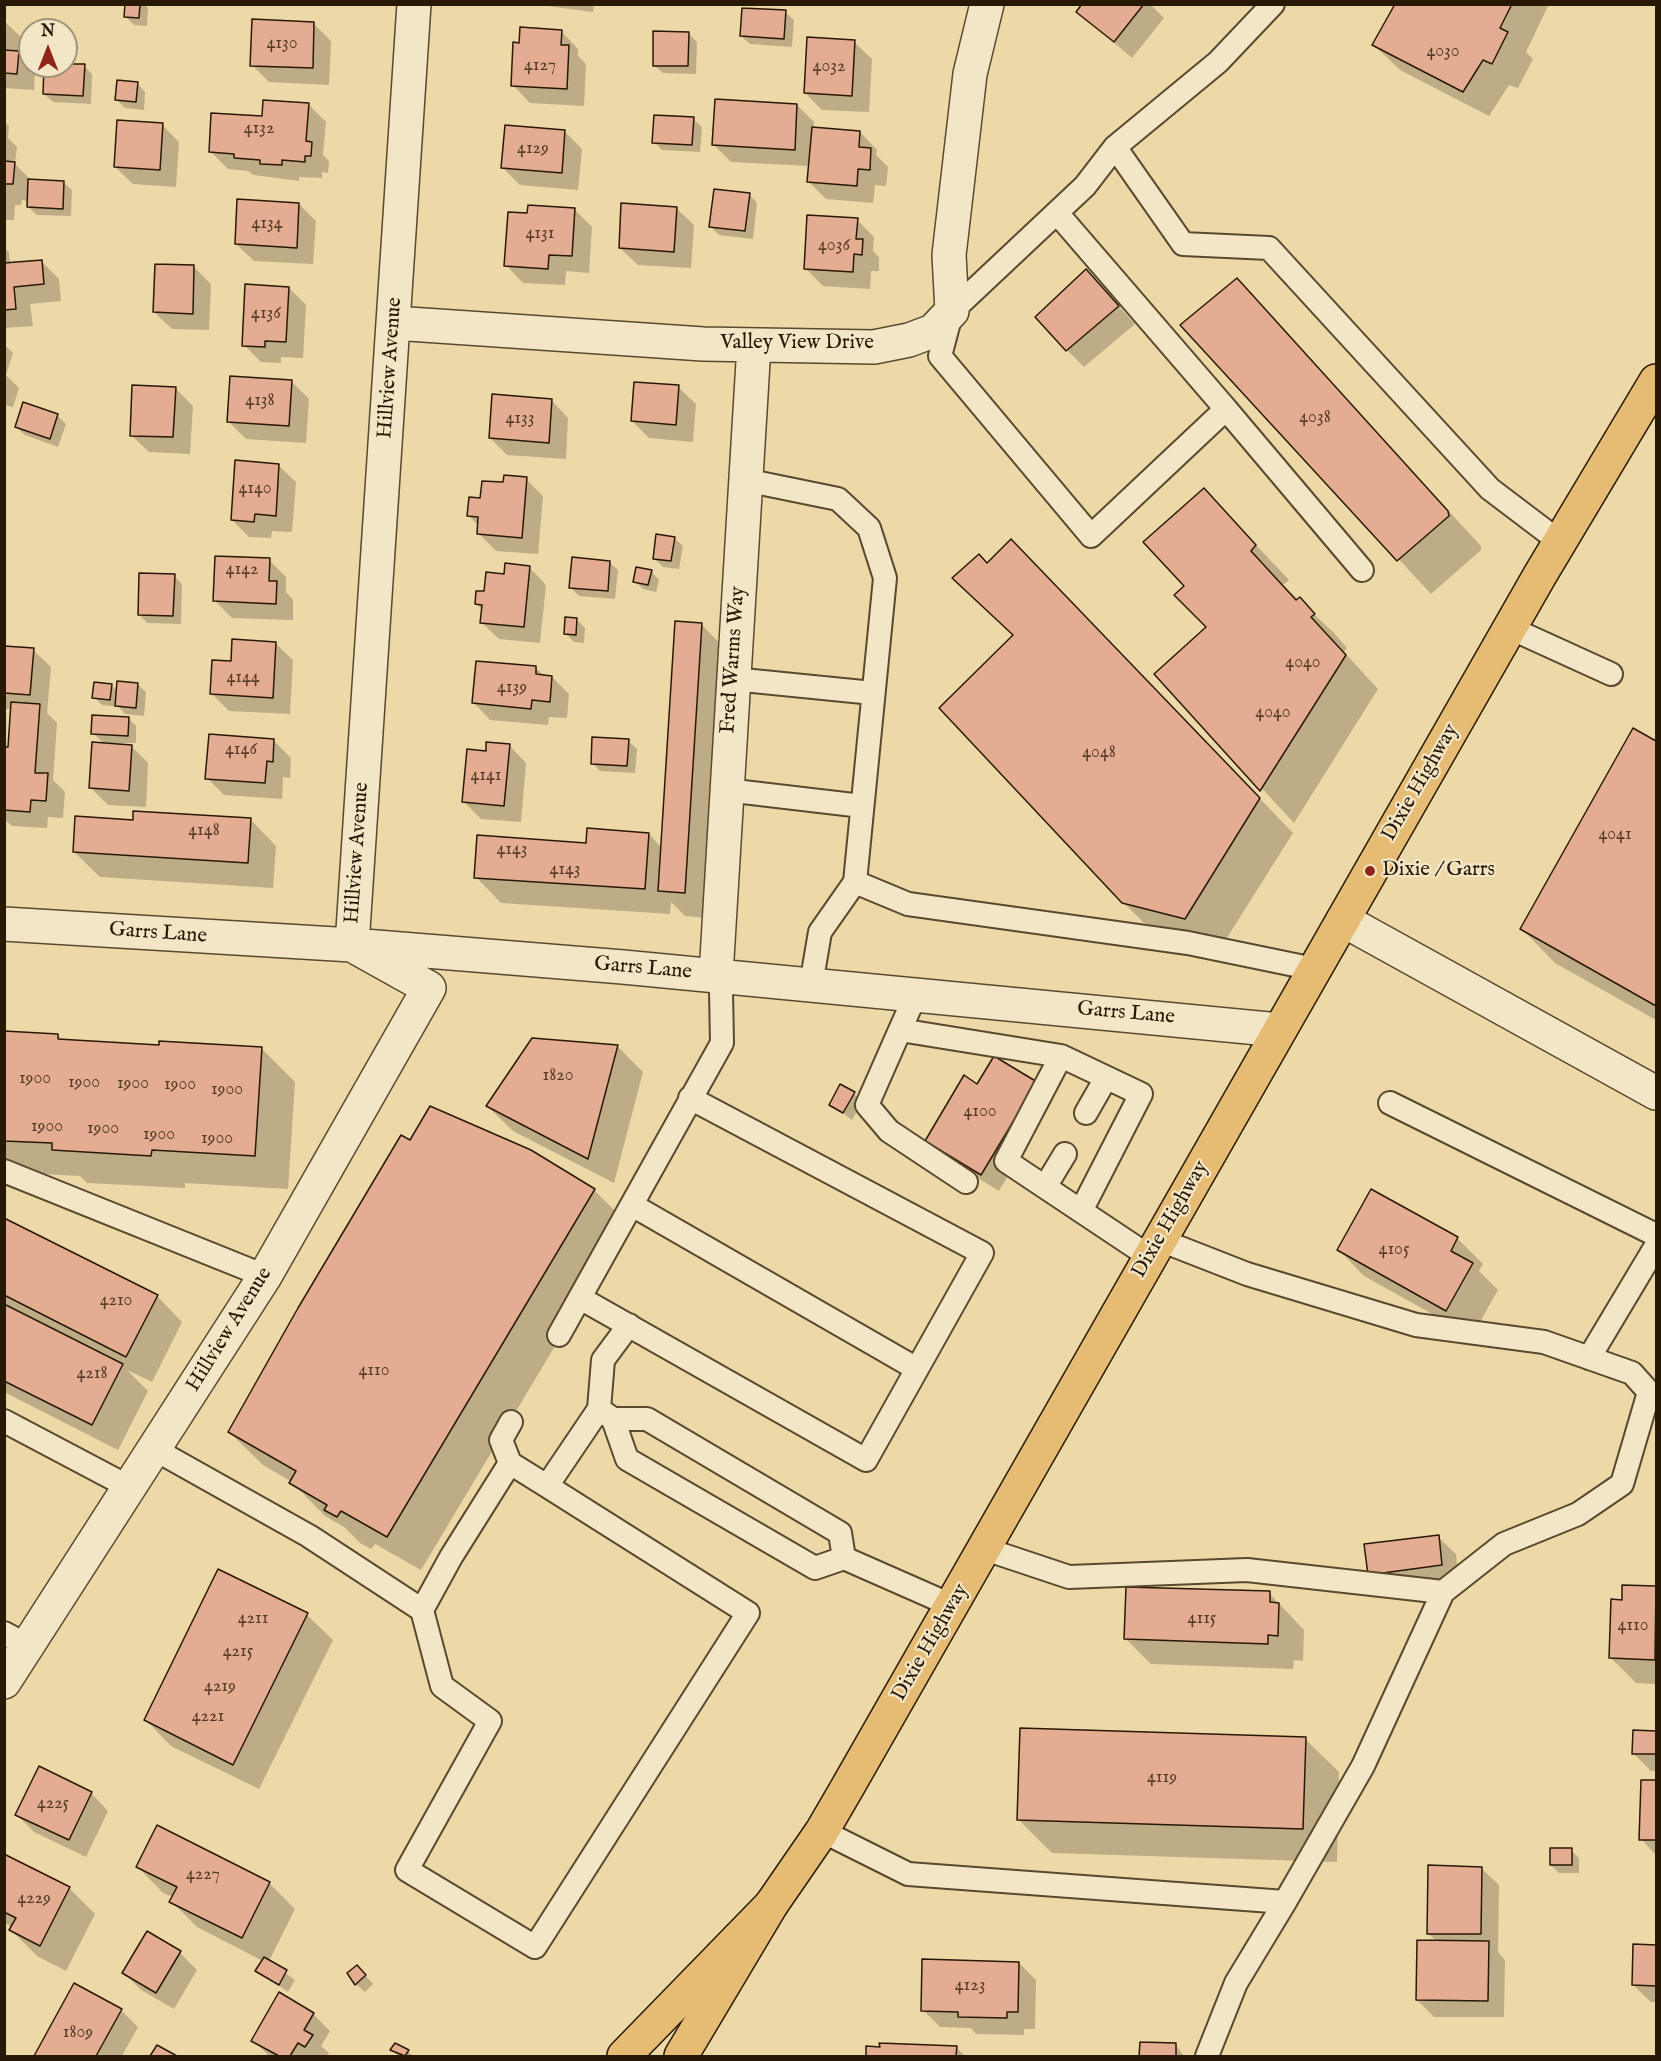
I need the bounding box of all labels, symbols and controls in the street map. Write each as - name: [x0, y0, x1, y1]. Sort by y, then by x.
- north arrow: [18, 18, 78, 78]
- text: N: [41, 22, 55, 42]
- house number: 4130: [266, 33, 298, 55]
- house number: 4030: [1426, 41, 1460, 63]
- house number: 4127: [524, 55, 556, 77]
- house number: 4032: [813, 56, 845, 78]
- house number: 4132: [244, 118, 274, 140]
- house number: 4129: [517, 138, 549, 160]
- house number: 4134: [251, 213, 283, 235]
- house number: 4131: [526, 223, 554, 245]
- house number: 4036: [818, 235, 850, 257]
- street label: Hillview Avenue: [373, 296, 409, 440]
- house number: 4136: [251, 303, 281, 325]
- street label: Valley View Drive: [720, 331, 874, 357]
- house number: 4138: [245, 390, 275, 412]
- house number: 4038: [1299, 407, 1331, 429]
- house number: 4133: [506, 408, 534, 430]
- house number: 4140: [238, 478, 272, 500]
- house number: 4142: [226, 559, 258, 581]
- street label: Fred Warms Way: [716, 585, 752, 735]
- house number: 4040: [1285, 652, 1321, 674]
- house number: 4144: [226, 667, 260, 689]
- house number: 4139: [497, 677, 527, 699]
- house number: 4040: [1255, 702, 1291, 724]
- street label: Dixie Highway: [1377, 720, 1465, 846]
- house number: 4146: [225, 739, 257, 761]
- house number: 4048: [1082, 742, 1116, 764]
- house number: 4141: [470, 765, 502, 787]
- street label: Hillview Avenue: [340, 781, 376, 925]
- house number: 4148: [188, 820, 220, 842]
- house number: 4041: [1598, 824, 1632, 846]
- house number: 4143: [496, 839, 528, 861]
- place label: Dixie / Garrs: [1382, 858, 1495, 884]
- house number: 4143: [549, 859, 581, 881]
- marker: Dixie / Garrs: [1363, 864, 1377, 878]
- street label: Garrs Lane: [108, 918, 208, 950]
- street label: Garrs Lane: [593, 952, 693, 986]
- street label: Garrs Lane: [1076, 997, 1176, 1031]
- house number: 1820: [542, 1065, 574, 1087]
- house number: 1900: [19, 1068, 51, 1090]
- house number: 1900: [68, 1072, 100, 1094]
- house number: 1900: [117, 1073, 149, 1095]
- house number: 1900: [164, 1074, 196, 1096]
- house number: 1900: [211, 1079, 243, 1101]
- house number: 4100: [963, 1101, 997, 1123]
- house number: 1900: [31, 1116, 63, 1138]
- house number: 1900: [87, 1118, 119, 1140]
- house number: 1900: [143, 1124, 175, 1146]
- house number: 1900: [201, 1128, 233, 1150]
- street label: Dixie Highway: [1127, 1157, 1215, 1283]
- house number: 4105: [1379, 1239, 1409, 1261]
- street label: Hillview Avenue: [182, 1263, 278, 1397]
- house number: 4210: [100, 1290, 132, 1312]
- house number: 4110: [359, 1360, 389, 1382]
- house number: 4218: [76, 1363, 108, 1385]
- street label: Dixie Highway: [887, 1580, 975, 1706]
- house number: 4211: [238, 1608, 268, 1630]
- house number: 4115: [1188, 1608, 1216, 1630]
- house number: 4110: [1618, 1615, 1648, 1637]
- house number: 4215: [223, 1641, 253, 1663]
- house number: 4219: [204, 1676, 236, 1698]
- house number: 4221: [192, 1706, 224, 1728]
- house number: 4119: [1147, 1767, 1177, 1789]
- house number: 4225: [37, 1793, 69, 1815]
- house number: 4227: [186, 1864, 220, 1886]
- house number: 4229: [17, 1888, 51, 1910]
- house number: 4123: [955, 1975, 985, 1997]
- house number: 1809: [63, 2022, 93, 2044]

